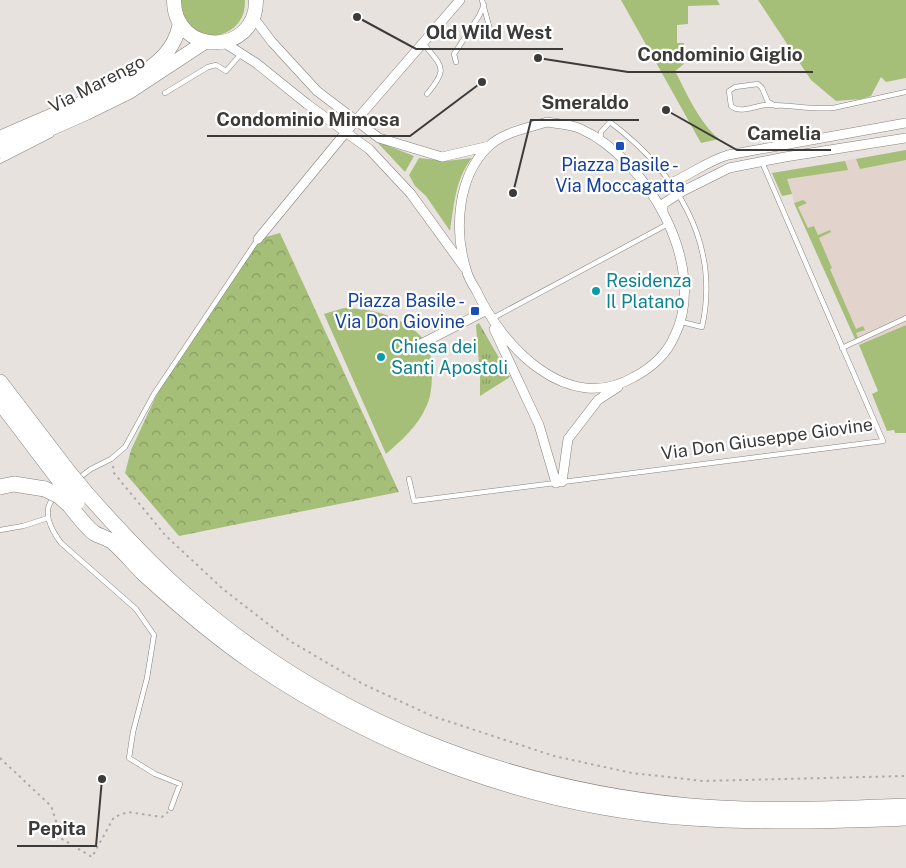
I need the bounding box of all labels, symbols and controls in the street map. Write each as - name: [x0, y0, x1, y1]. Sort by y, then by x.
- callout: Old Wild West: [416, 15, 563, 49]
- text: Old Wild West: [426, 21, 552, 43]
- callout: Condominio Giglio: [628, 38, 813, 72]
- text: Condominio Giglio: [637, 43, 803, 65]
- street label: Via Marengo: [45, 50, 148, 117]
- callout: Smeraldo: [531, 86, 639, 120]
- text: Smeraldo: [541, 91, 629, 113]
- callout: Condominio Mimosa: [207, 102, 410, 136]
- text: Condominio Mimosa: [216, 108, 400, 130]
- callout: Camelia: [737, 116, 831, 150]
- text: Camelia: [747, 122, 821, 144]
- marker: Piazza Basile - Via Moccagatta: [614, 140, 626, 152]
- place label: Piazza Basile - Via Moccagatta: [555, 154, 685, 196]
- place label: Residenza Il Platano: [606, 270, 692, 312]
- marker: Residenza Il Platano: [590, 285, 602, 297]
- place label: Piazza Basile - Via Don Giovine: [335, 290, 465, 332]
- marker: Piazza Basile - Via Don Giovine: [469, 305, 481, 317]
- place label: Chiesa dei Santi Apostoli: [391, 336, 508, 378]
- marker: Chiesa dei Santi Apostoli: [375, 351, 387, 363]
- street label: Via Don Giuseppe Giovine: [660, 413, 874, 464]
- callout: Pepita: [17, 812, 96, 846]
- text: Pepita: [28, 817, 86, 839]

